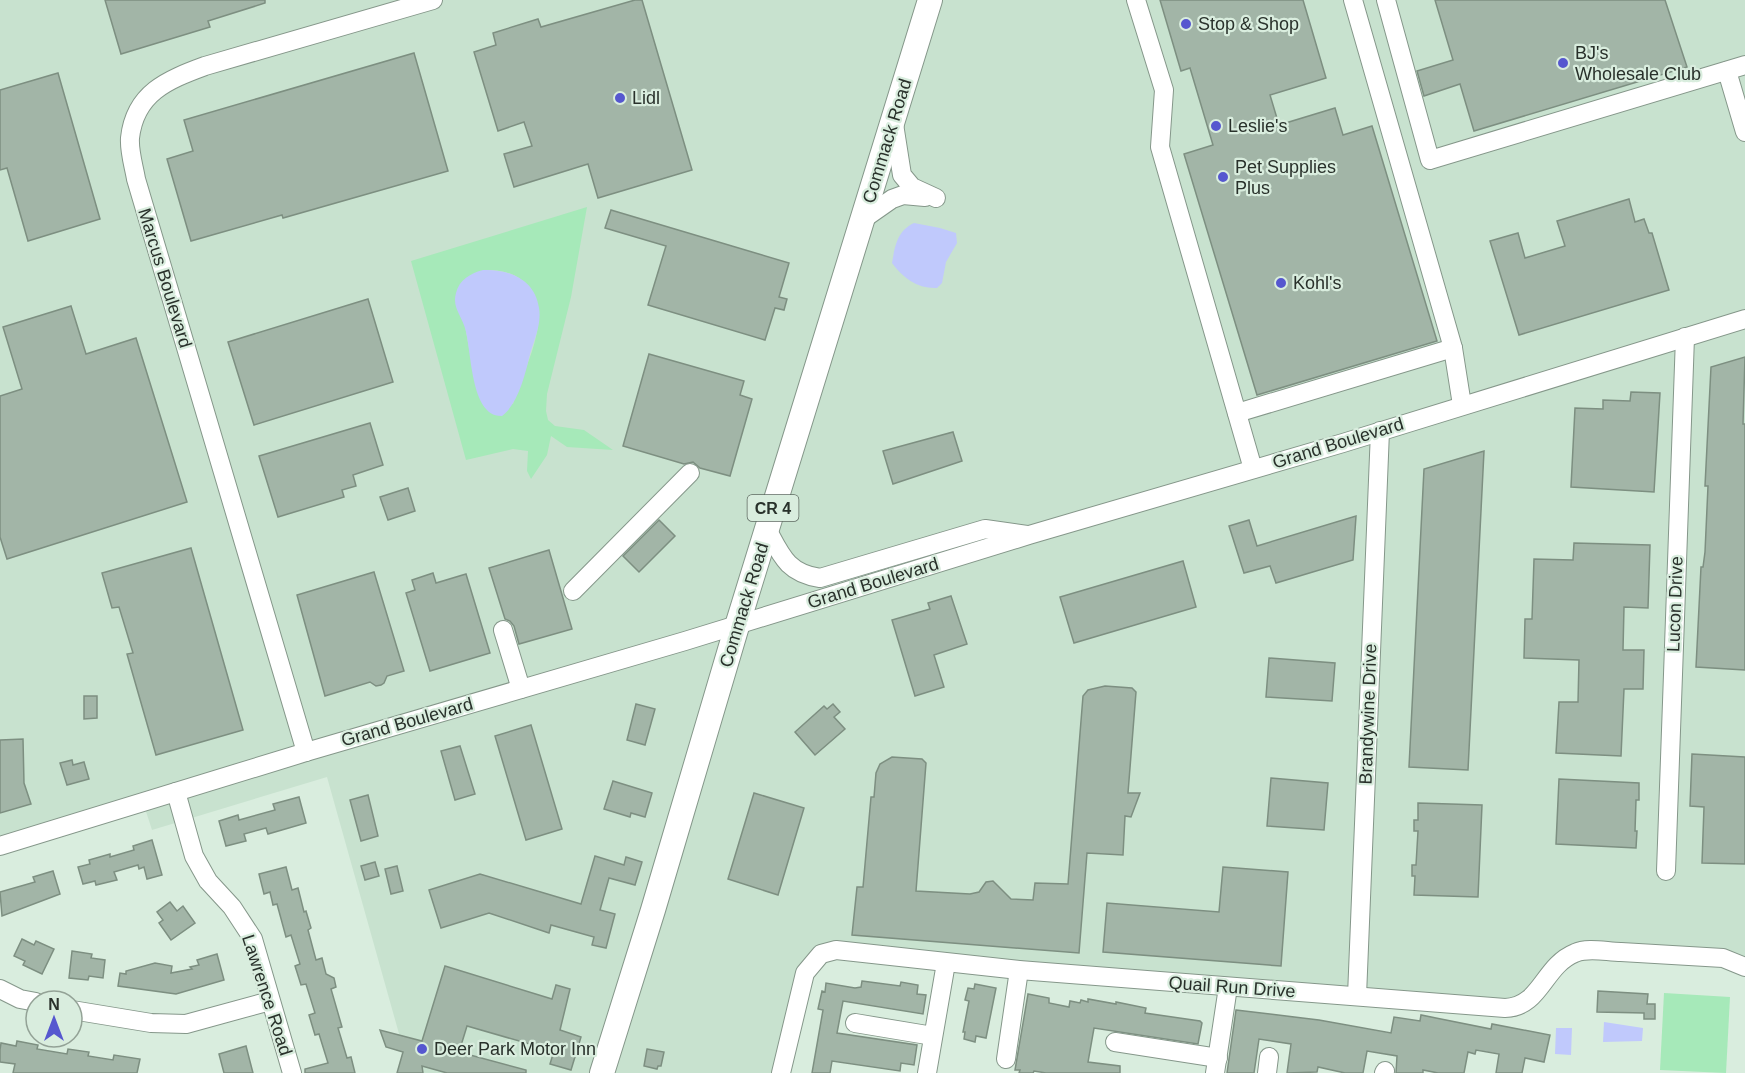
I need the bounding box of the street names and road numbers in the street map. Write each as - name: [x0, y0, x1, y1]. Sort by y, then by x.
- street label: Commack Road: [859, 76, 915, 206]
- street label: Marcus Boulevard: [134, 206, 196, 350]
- street label: Grand Boulevard: [1270, 414, 1406, 472]
- road number: CR 4: [748, 495, 798, 521]
- street label: Commack Road: [716, 540, 772, 670]
- street label: Grand Boulevard: [805, 554, 941, 612]
- street label: Lucon Drive: [1663, 556, 1687, 652]
- street label: Brandywine Drive: [1356, 643, 1380, 785]
- street label: Grand Boulevard: [339, 694, 475, 750]
- street label: Lawrence Road: [238, 932, 296, 1058]
- street label: Quail Run Drive: [1168, 973, 1296, 1001]

